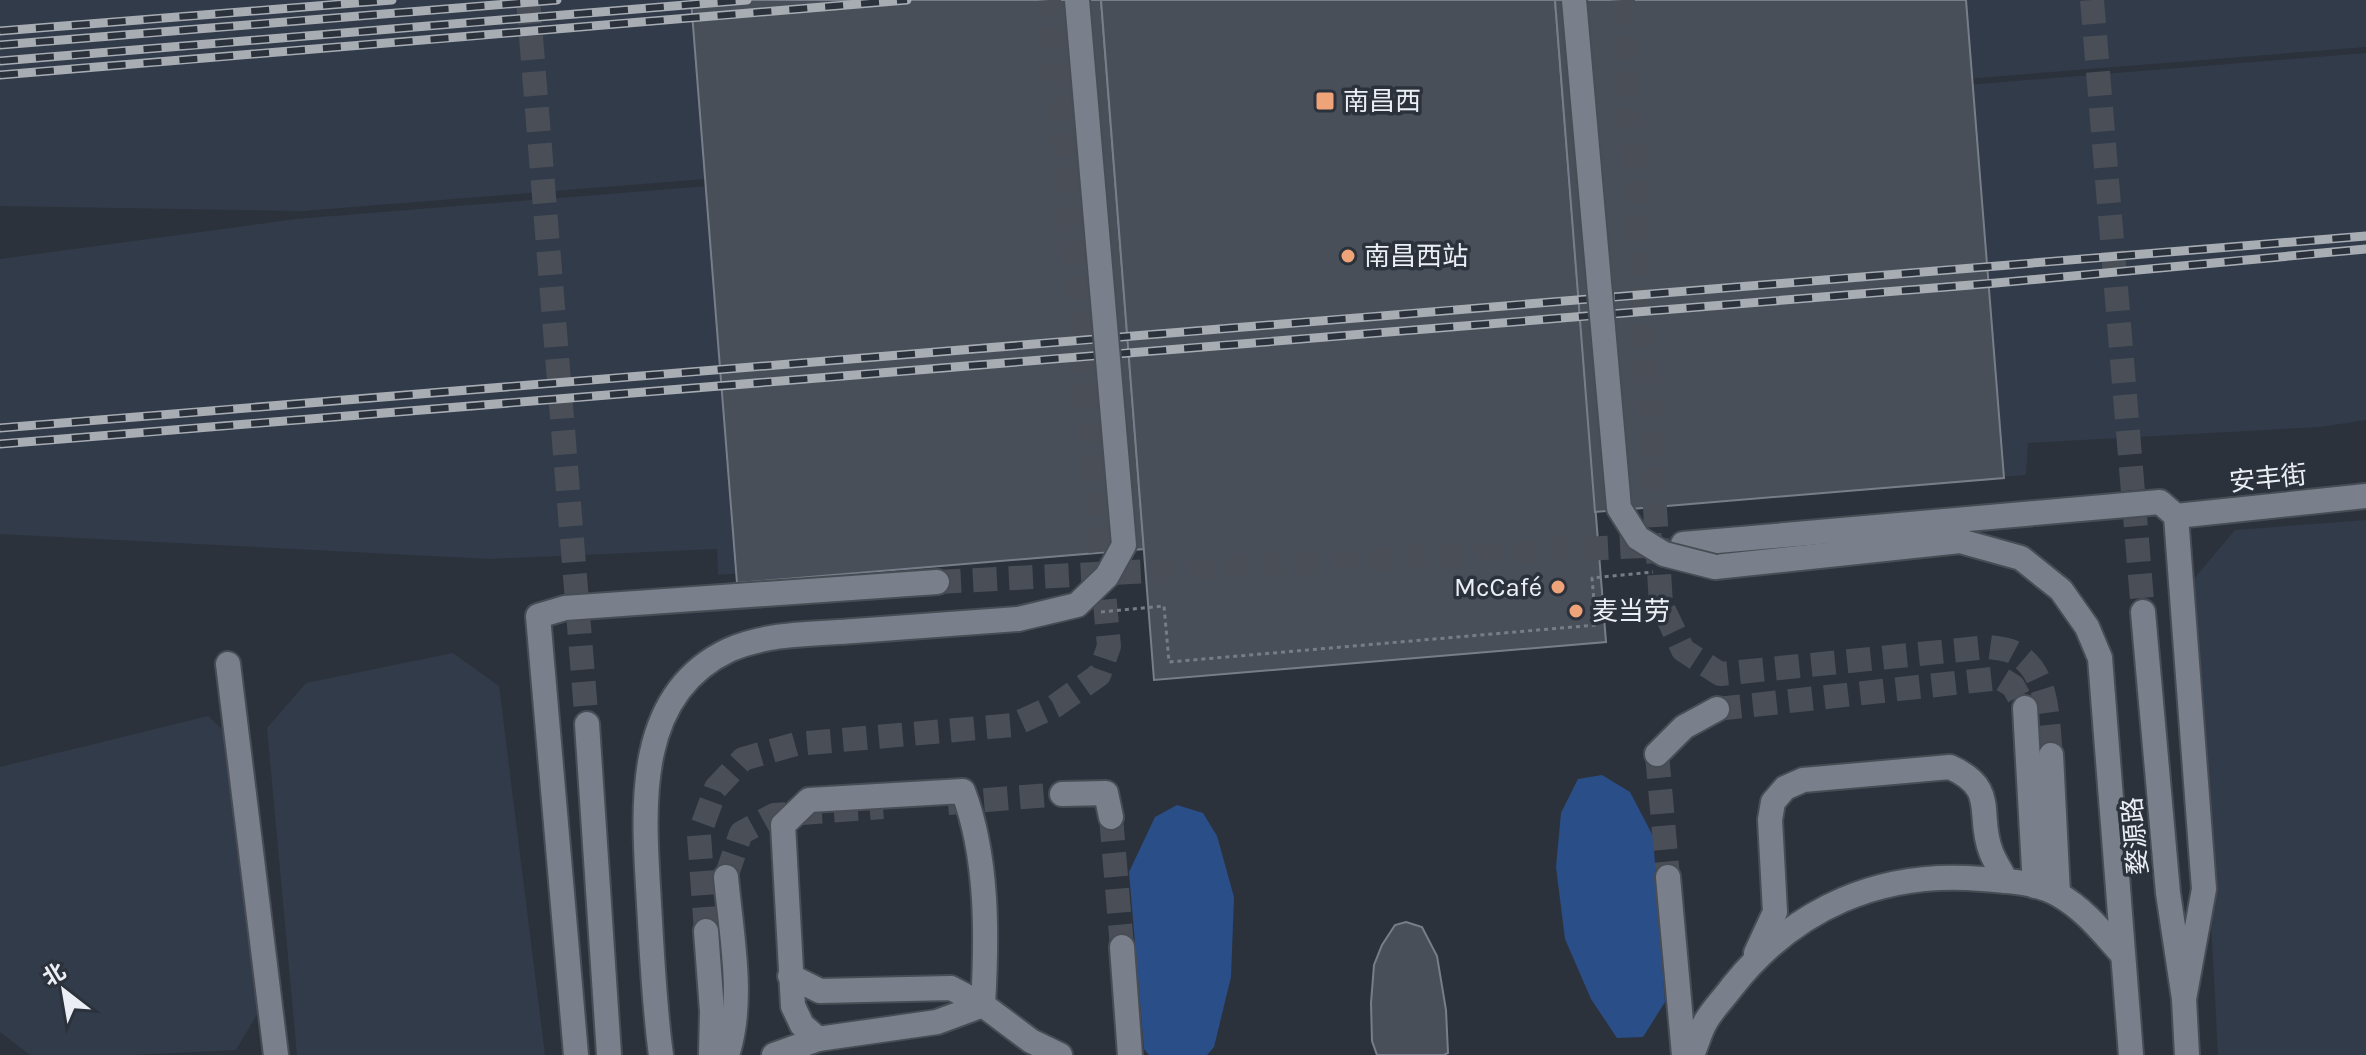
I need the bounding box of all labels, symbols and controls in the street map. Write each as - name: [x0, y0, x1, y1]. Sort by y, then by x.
- place label: 南昌西: [1343, 86, 1421, 117]
- marker: 南昌西: [1314, 90, 1336, 112]
- place label: 南昌西站: [1364, 241, 1468, 272]
- marker: 南昌西站: [1339, 247, 1357, 265]
- street label: 安丰街: [2228, 459, 2308, 498]
- place label: McCafé: [1454, 572, 1542, 603]
- marker: McCafé: [1549, 578, 1567, 596]
- place label: 麦当劳: [1592, 596, 1670, 627]
- marker: 麦当劳: [1567, 602, 1585, 620]
- street label: 婺源路: [2117, 796, 2154, 876]
- north arrow: [24, 951, 104, 1031]
- text: 北: [38, 958, 70, 992]

